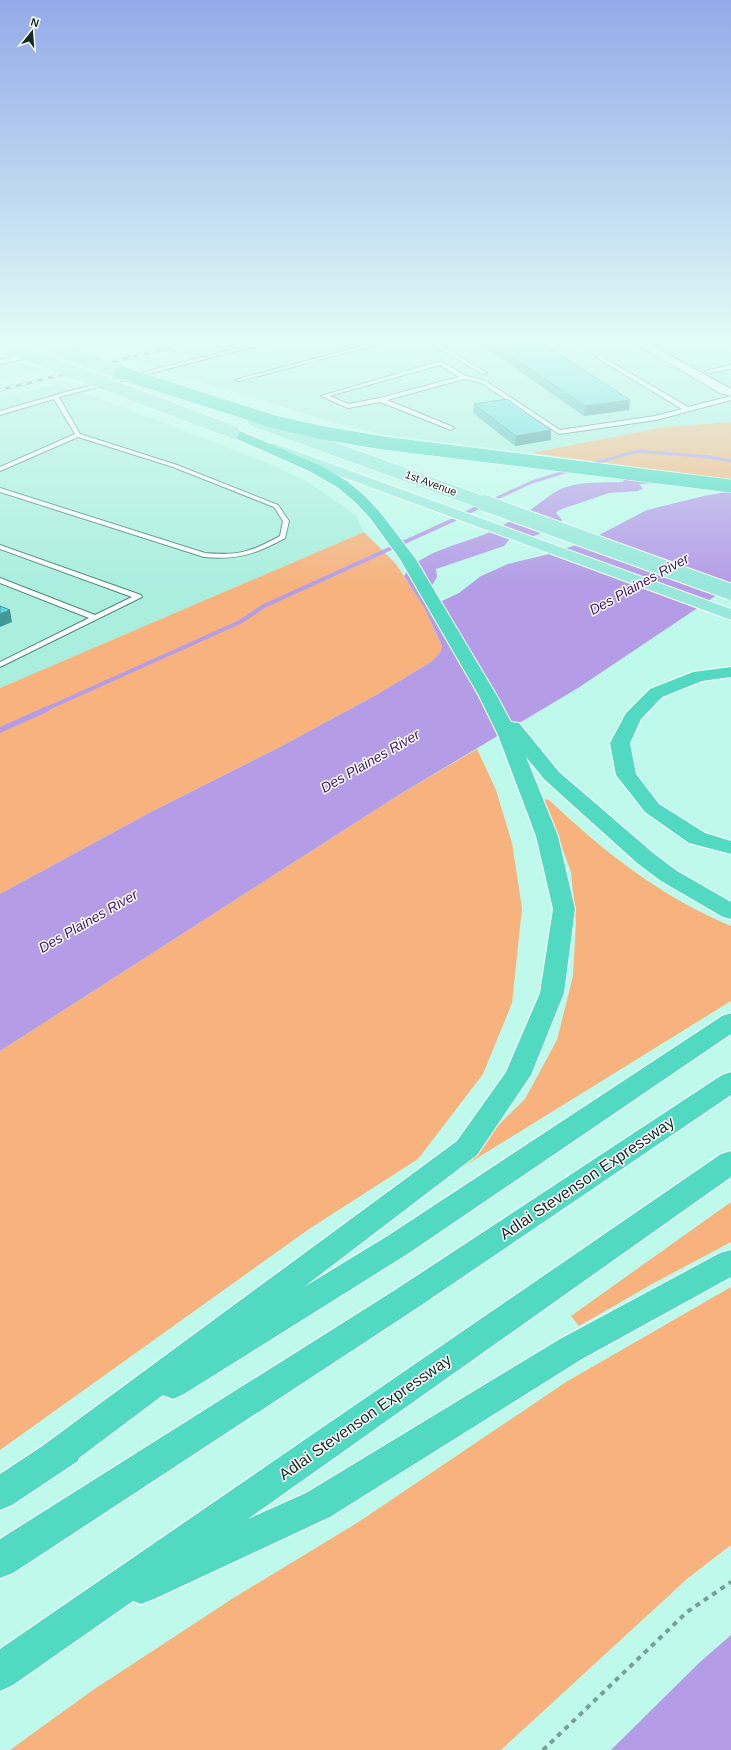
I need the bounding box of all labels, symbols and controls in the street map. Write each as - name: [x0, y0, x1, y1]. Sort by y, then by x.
- north arrow: [12, 12, 52, 52]
- text: N: [29, 16, 41, 29]
- street label: 1st Avenue: [403, 468, 459, 498]
- water label: Des Plaines River: [586, 549, 693, 618]
- water label: Des Plaines River: [318, 726, 423, 796]
- water label: Des Plaines River: [36, 886, 141, 956]
- street label: Adlai Stevenson Expressway: [497, 1113, 677, 1243]
- street label: Adlai Stevenson Expressway: [276, 1351, 454, 1483]

